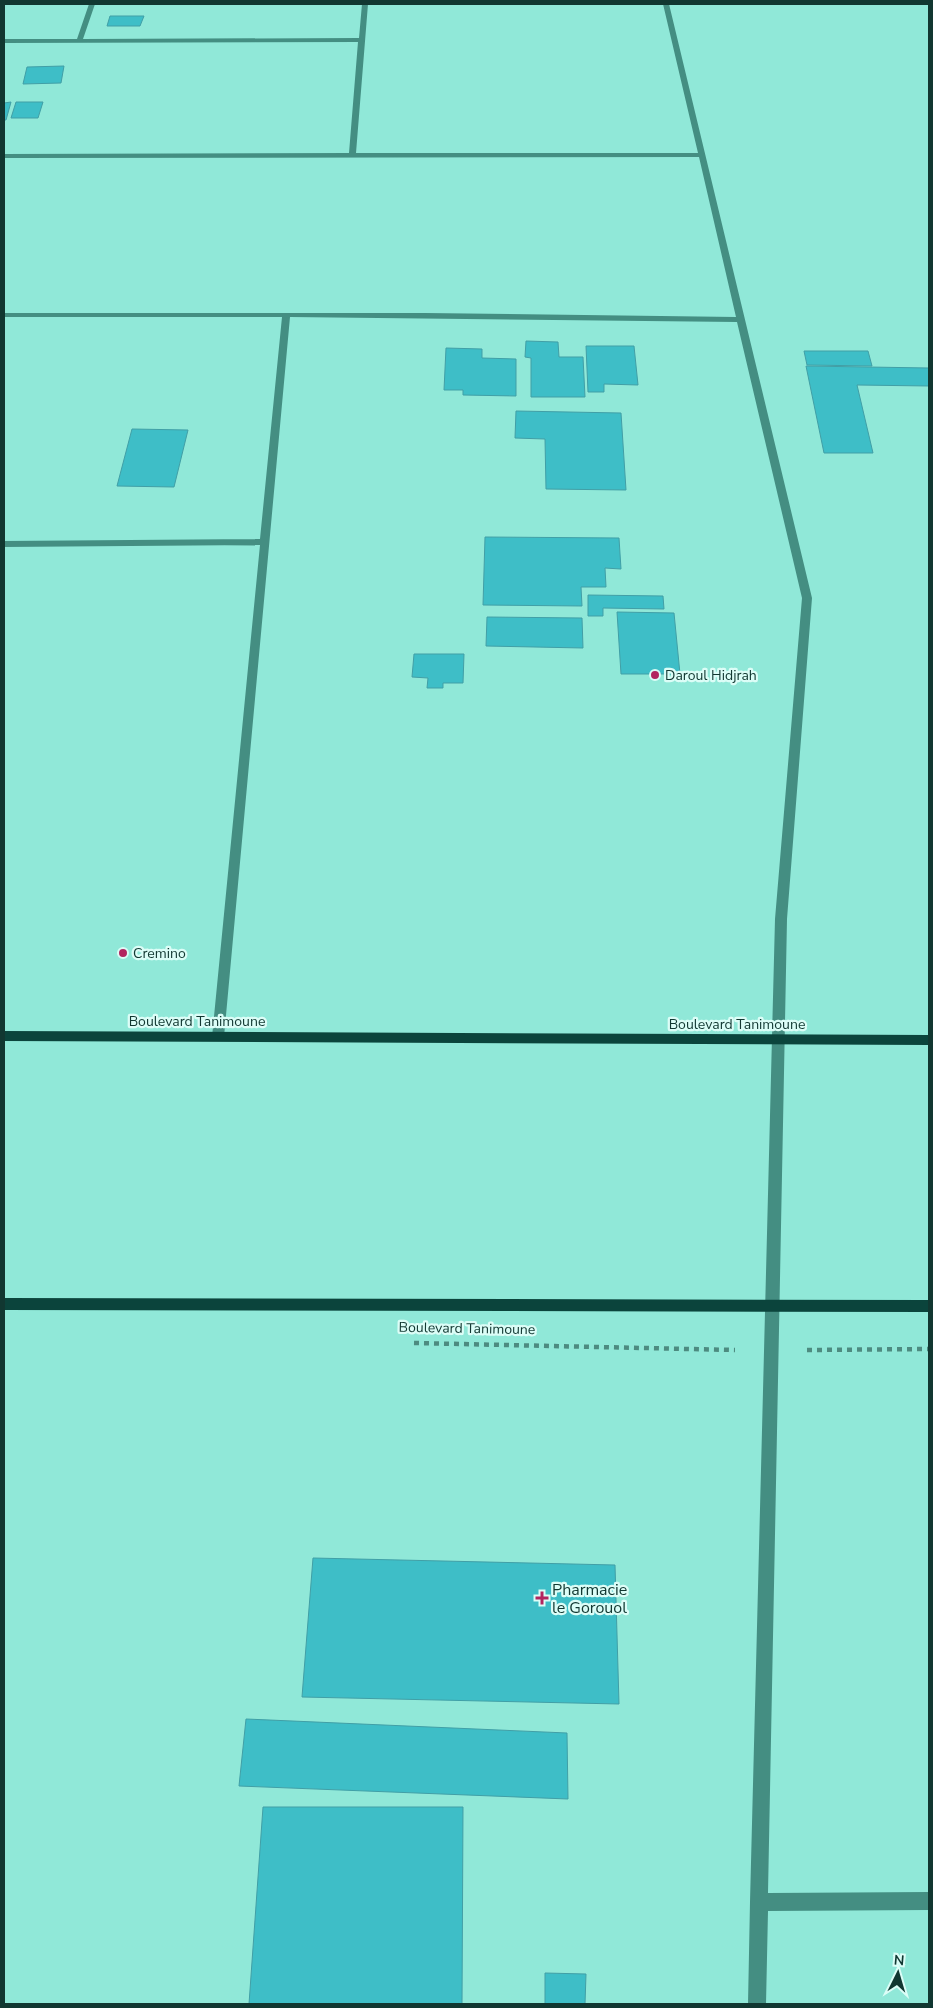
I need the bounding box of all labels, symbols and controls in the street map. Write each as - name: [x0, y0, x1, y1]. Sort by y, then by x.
- place label: Daroul Hidjrah: [665, 666, 757, 685]
- marker: Daroul Hidjrah: [649, 669, 661, 681]
- place label: Cremino: [133, 944, 186, 963]
- marker: Cremino: [117, 947, 129, 959]
- street label: Boulevard Tanimoune: [129, 1012, 265, 1031]
- street label: Boulevard Tanimoune: [669, 1015, 805, 1034]
- street label: Boulevard Tanimoune: [398, 1318, 536, 1339]
- place label: Pharmacie le Gorouol: [552, 1579, 627, 1619]
- marker: Pharmacie le Gorouol: [536, 1592, 548, 1604]
- north arrow: [873, 1948, 923, 1998]
- text: N: [893, 1951, 905, 1970]

